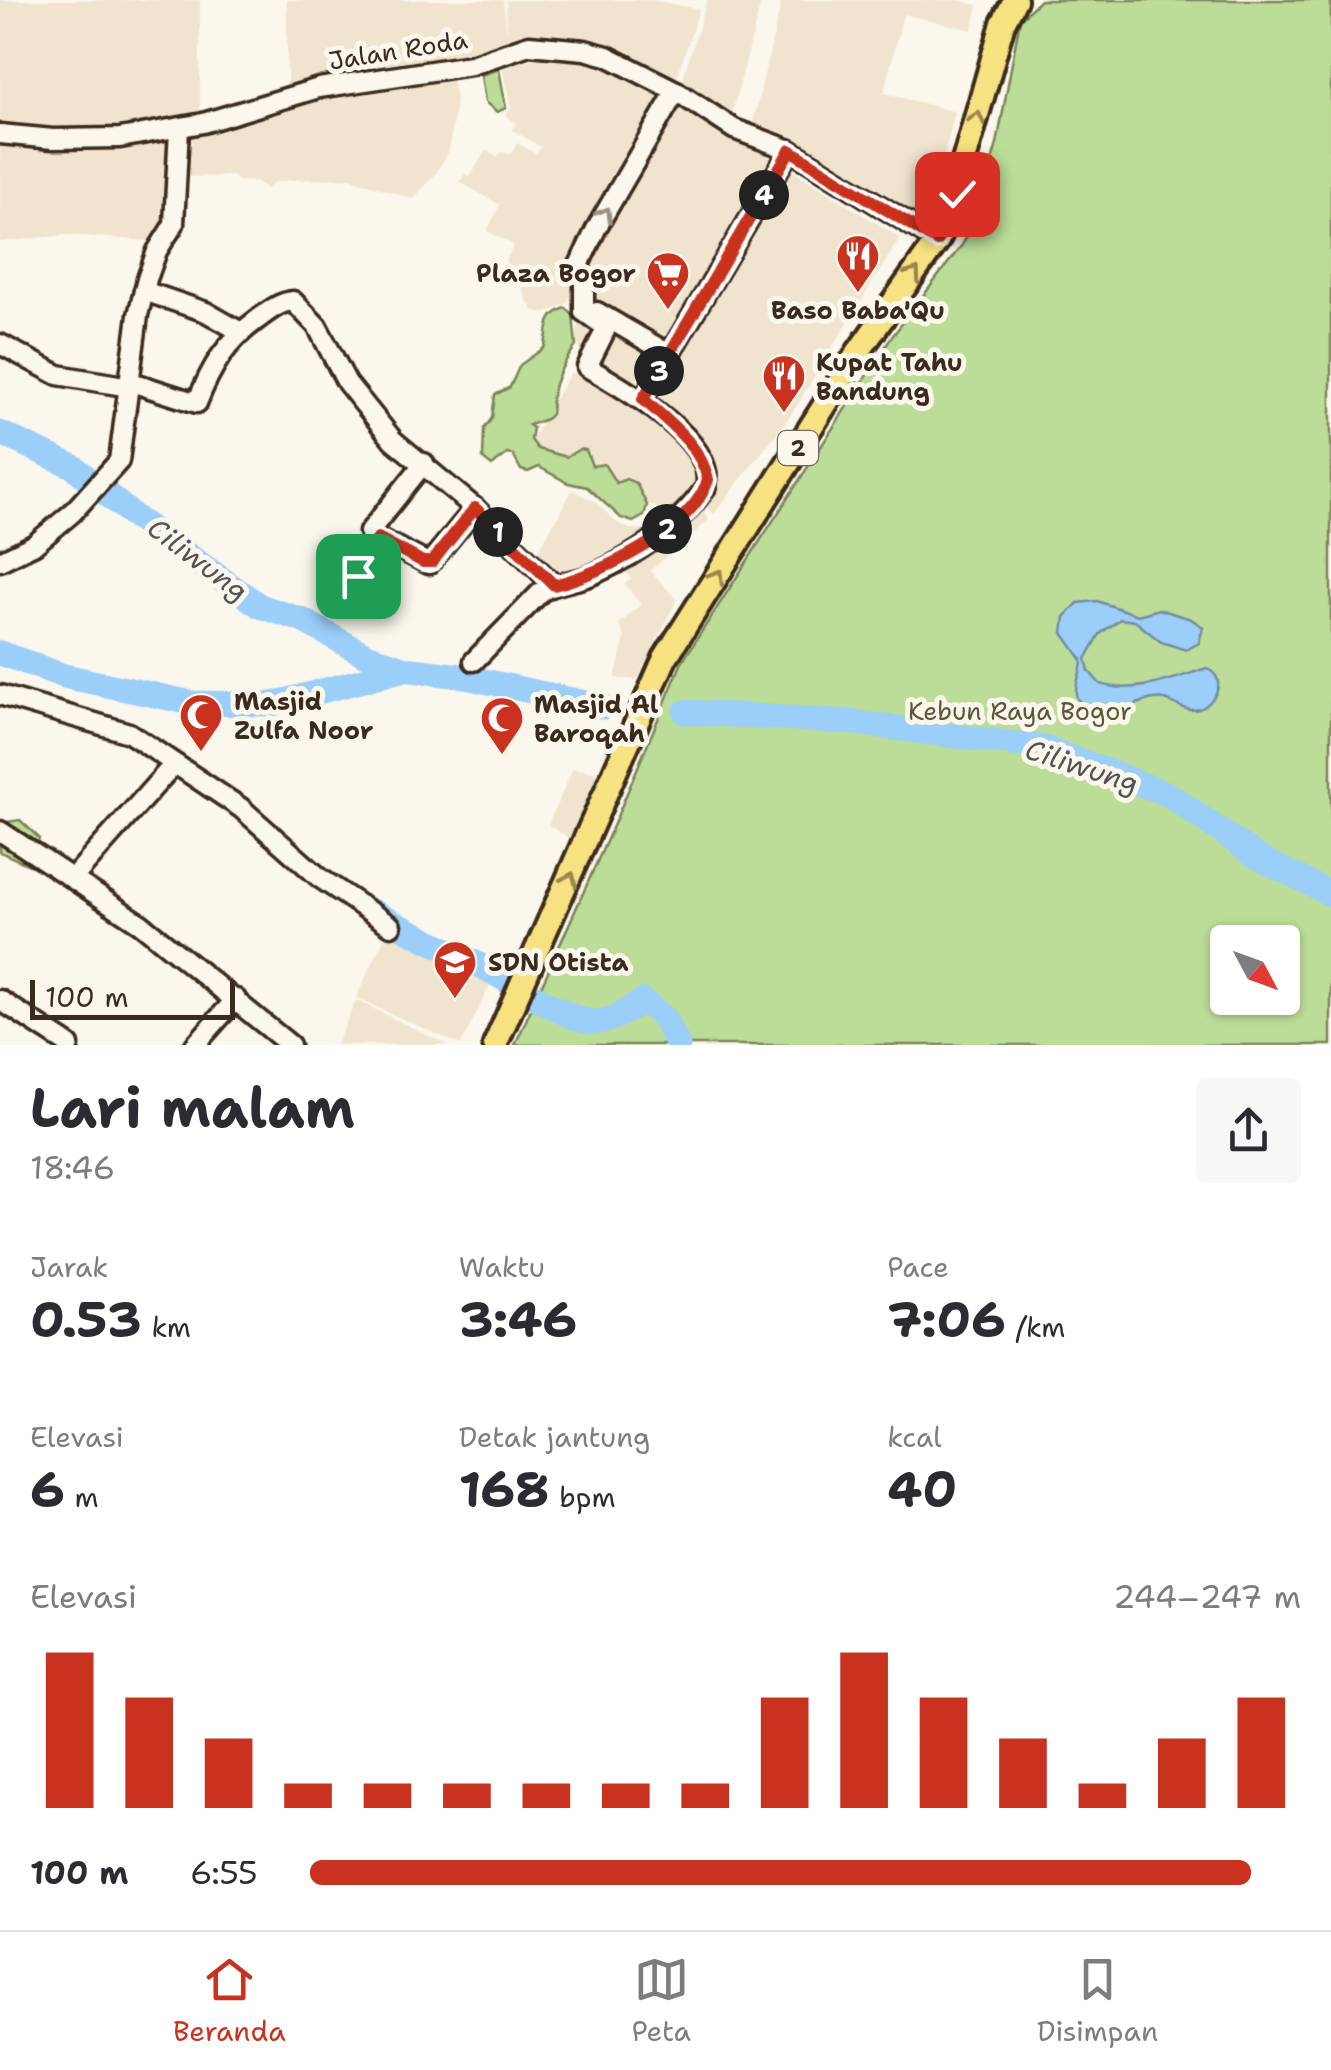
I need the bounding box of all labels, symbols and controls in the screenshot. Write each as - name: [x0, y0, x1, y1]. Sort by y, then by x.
- street label: Jalan Roda: [326, 22, 470, 78]
- one-way arrow: [966, 109, 987, 127]
- pin: [915, 152, 1000, 237]
- icon: check: [930, 167, 985, 222]
- pin: 4: [739, 170, 789, 220]
- text: 4: [754, 176, 774, 214]
- one-way arrow: [593, 207, 612, 225]
- restaurant icon: Baso Baba'Qu: [835, 233, 881, 294]
- supermarket icon: Plaza Bogor: [645, 250, 691, 311]
- place label: Plaza Bogor: [476, 256, 636, 290]
- one-way arrow: [902, 267, 920, 285]
- place label: Baso Baba'Qu: [771, 293, 945, 327]
- place label: Kupat Tahu Bandung: [816, 345, 963, 408]
- pin: 3: [634, 346, 684, 396]
- text: 3: [649, 352, 669, 390]
- restaurant icon: Kupat Tahu Bandung: [761, 353, 807, 414]
- road number: 2: [778, 431, 818, 465]
- pin: 2: [642, 504, 692, 554]
- pin: 1: [473, 507, 523, 557]
- water label: Ciliwung: [140, 509, 256, 609]
- text: 2: [657, 510, 677, 548]
- text: 1: [492, 513, 504, 551]
- pin: [316, 534, 401, 619]
- icon: arrive: [331, 549, 386, 604]
- one-way arrow: [705, 568, 724, 586]
- place label: Masjid Zulfa Noor: [234, 684, 373, 747]
- place label: Masjid Al Baroqah: [534, 687, 659, 750]
- mosque icon: Masjid Zulfa Noor: [178, 692, 224, 753]
- park label: Kebun Raya Bogor: [908, 694, 1132, 728]
- mosque icon: Masjid Al Baroqah: [479, 695, 525, 756]
- water label: Ciliwung: [1021, 730, 1143, 802]
- one-way arrow: [558, 871, 578, 889]
- north arrow: [1210, 925, 1300, 1015]
- map controls: [1210, 925, 1300, 1015]
- school or university icon: SDN Otista: [432, 939, 478, 1000]
- place label: SDN Otista: [488, 945, 629, 979]
- scale bar: [30, 975, 235, 1020]
- text: 100 m: [45, 978, 129, 1016]
- text: Lari malam: [30, 1071, 355, 1145]
- button: share: [1196, 1078, 1301, 1183]
- text: 18:46: [30, 1146, 115, 1189]
- text: Jarak: [30, 1248, 108, 1286]
- text: Waktu: [459, 1248, 545, 1286]
- text: Pace: [887, 1248, 949, 1286]
- text: 0.53: [30, 1286, 142, 1353]
- text: 3:46: [459, 1286, 577, 1353]
- text: 7:06: [887, 1286, 1006, 1353]
- text: km: [142, 1308, 191, 1346]
- text: /km: [1006, 1308, 1066, 1346]
- text: Elevasi: [30, 1418, 124, 1456]
- text: Detak jantung: [459, 1418, 650, 1456]
- text: kcal: [887, 1418, 942, 1456]
- text: 6: [30, 1456, 65, 1523]
- text: 168: [459, 1456, 550, 1523]
- text: 40: [887, 1456, 957, 1523]
- text: m: [65, 1478, 99, 1516]
- text: bpm: [550, 1478, 616, 1516]
- text: Elevasi: [30, 1575, 137, 1618]
- text: 244–247 m: [1113, 1575, 1301, 1618]
- text: 100 m: [30, 1851, 129, 1894]
- text: 6:55: [190, 1851, 258, 1894]
- tab: Beranda: [173, 1952, 286, 2050]
- tab: Peta: [631, 1952, 691, 2050]
- tab: Disimpan: [1037, 1952, 1158, 2050]

